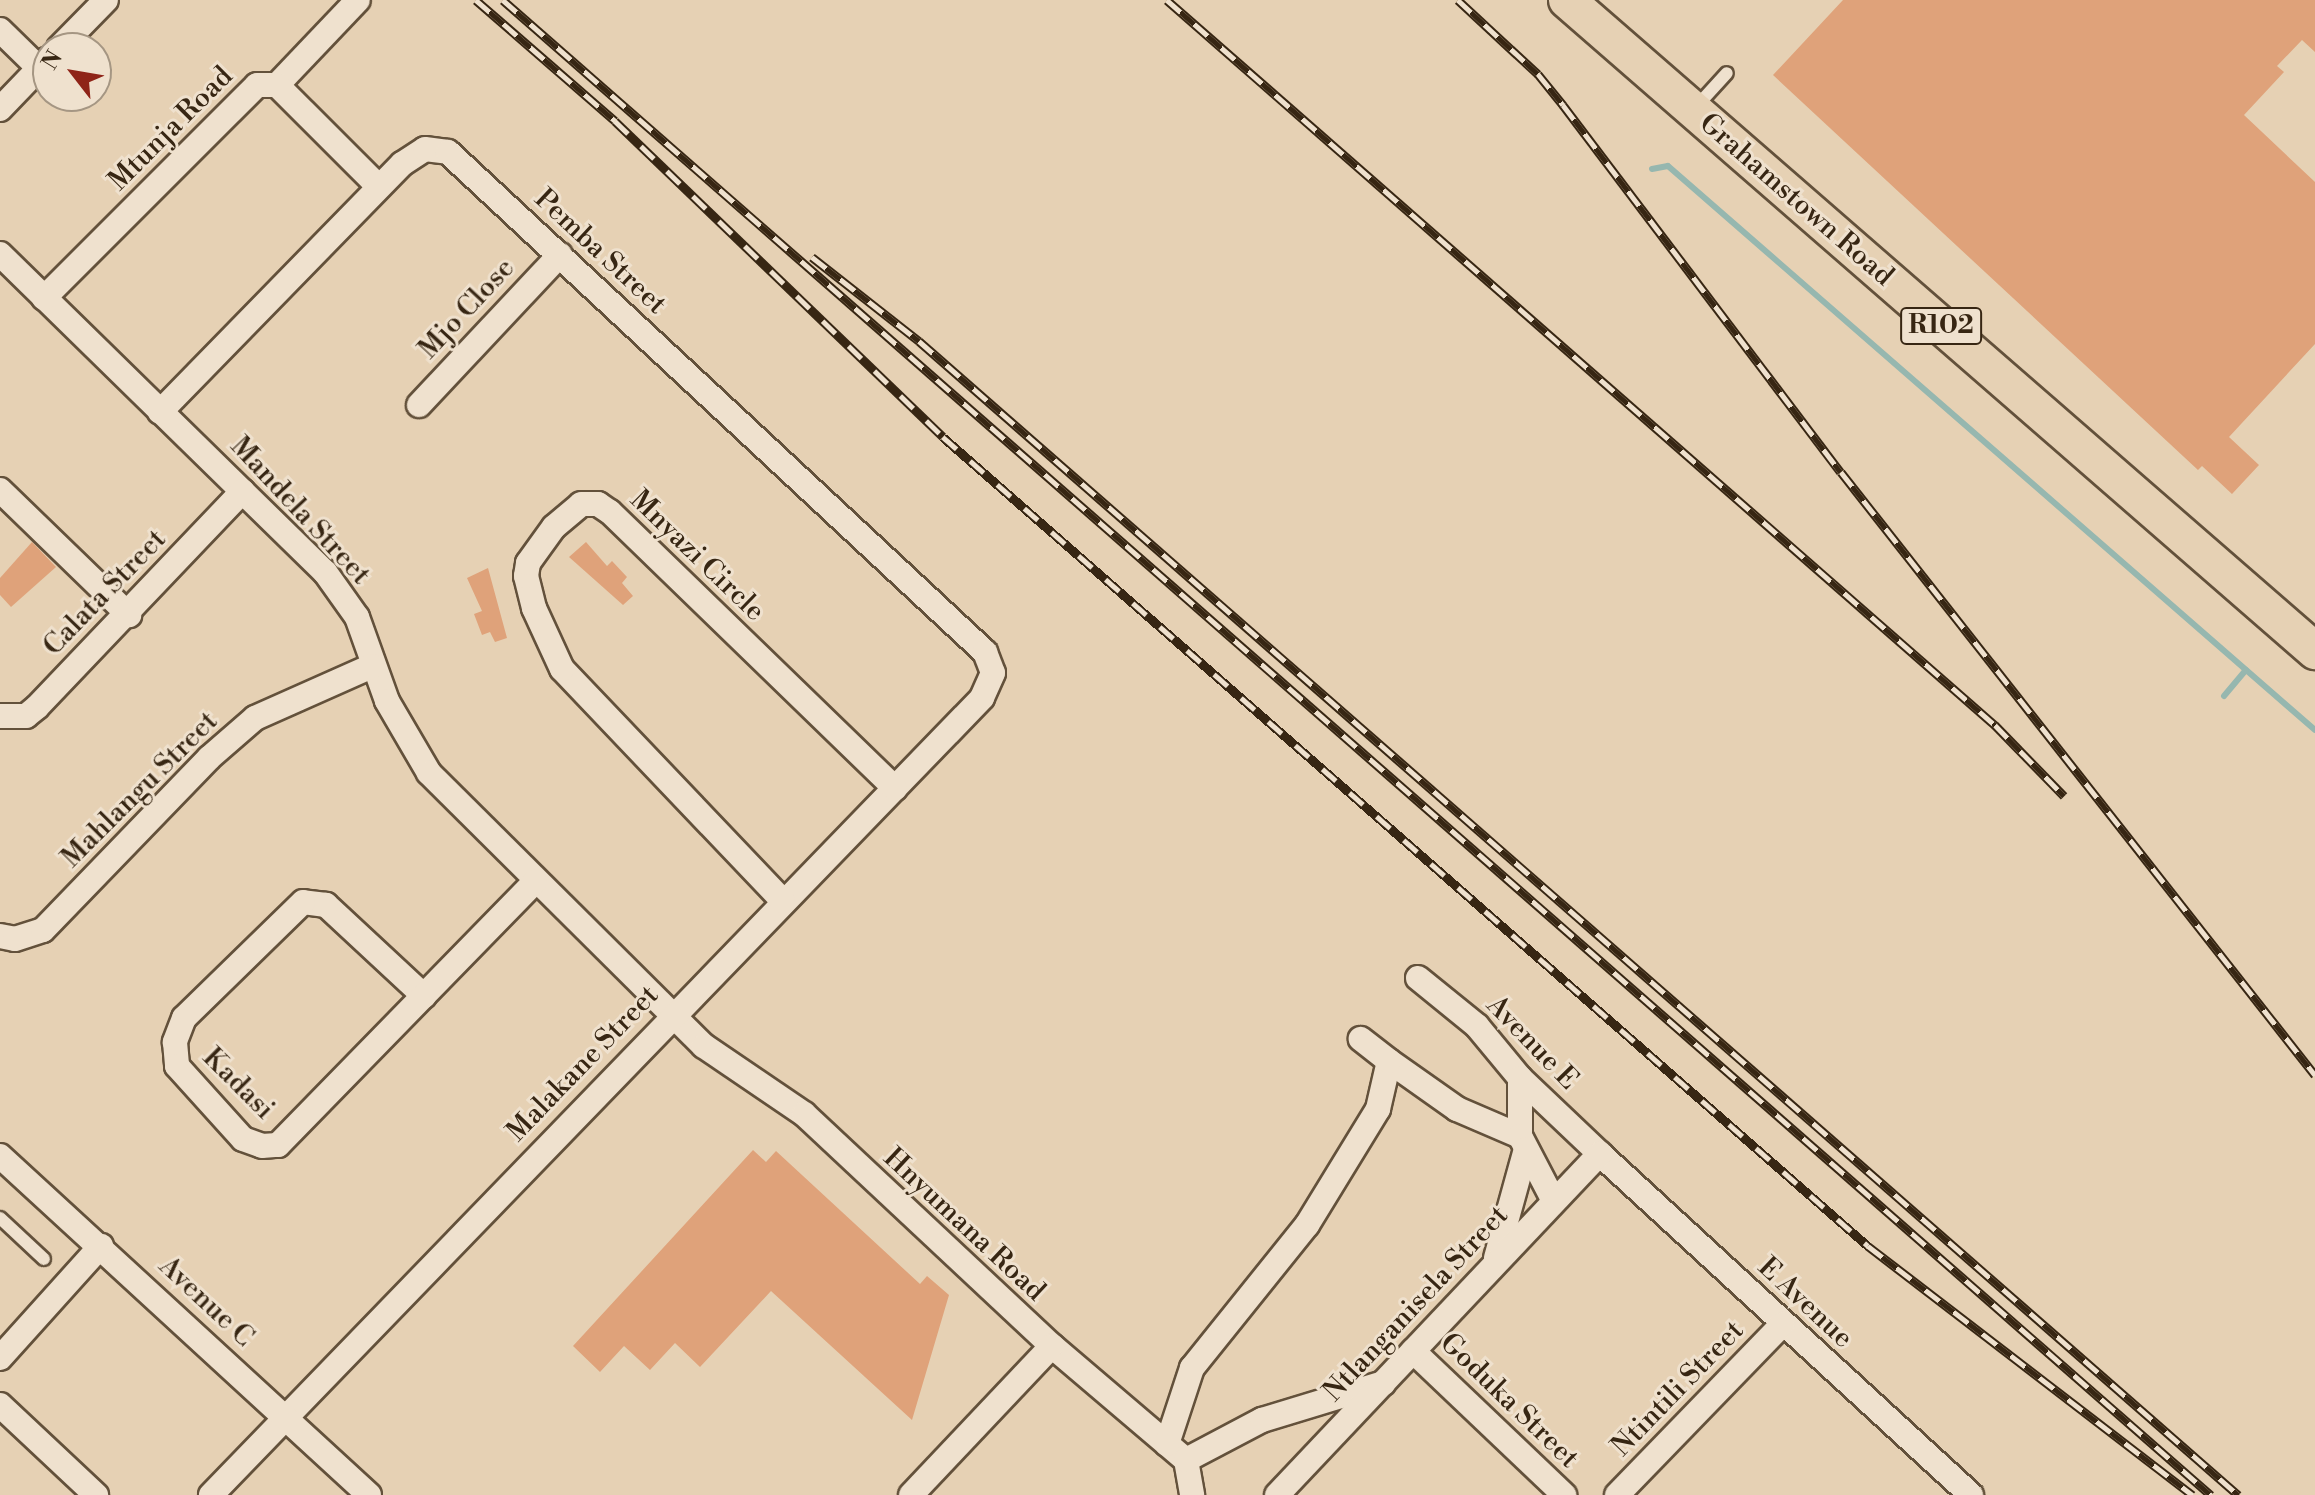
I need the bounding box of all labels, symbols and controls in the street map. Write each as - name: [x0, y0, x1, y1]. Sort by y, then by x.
- north arrow: [32, 32, 112, 112]
- text: N: [37, 46, 69, 75]
- street label: Mtunja Road: [102, 60, 240, 198]
- street label: Grahamstown Road: [1692, 107, 1900, 293]
- street label: Pemba Street: [527, 182, 673, 322]
- street label: Mjo Close: [412, 252, 522, 366]
- road number: R102: [1899, 304, 1983, 348]
- street label: Mandela Street: [223, 430, 377, 592]
- street label: Mnyazi Circle: [623, 484, 771, 628]
- street label: Calata Street: [37, 523, 173, 663]
- street label: Mahlangu Street: [55, 705, 225, 875]
- street label: Malakane Street: [500, 979, 666, 1149]
- street label: Avenue E: [1479, 989, 1585, 1097]
- street label: Kadasi: [195, 1041, 281, 1127]
- street label: Hnyumana Road: [876, 1142, 1052, 1308]
- street label: Ntlanganisela Street: [1317, 1199, 1515, 1409]
- street label: Avenue C: [152, 1250, 260, 1354]
- street label: E Avenue: [1751, 1251, 1859, 1355]
- street label: Ntintili Street: [1605, 1314, 1751, 1464]
- street label: Goduka Street: [1433, 1326, 1585, 1476]

